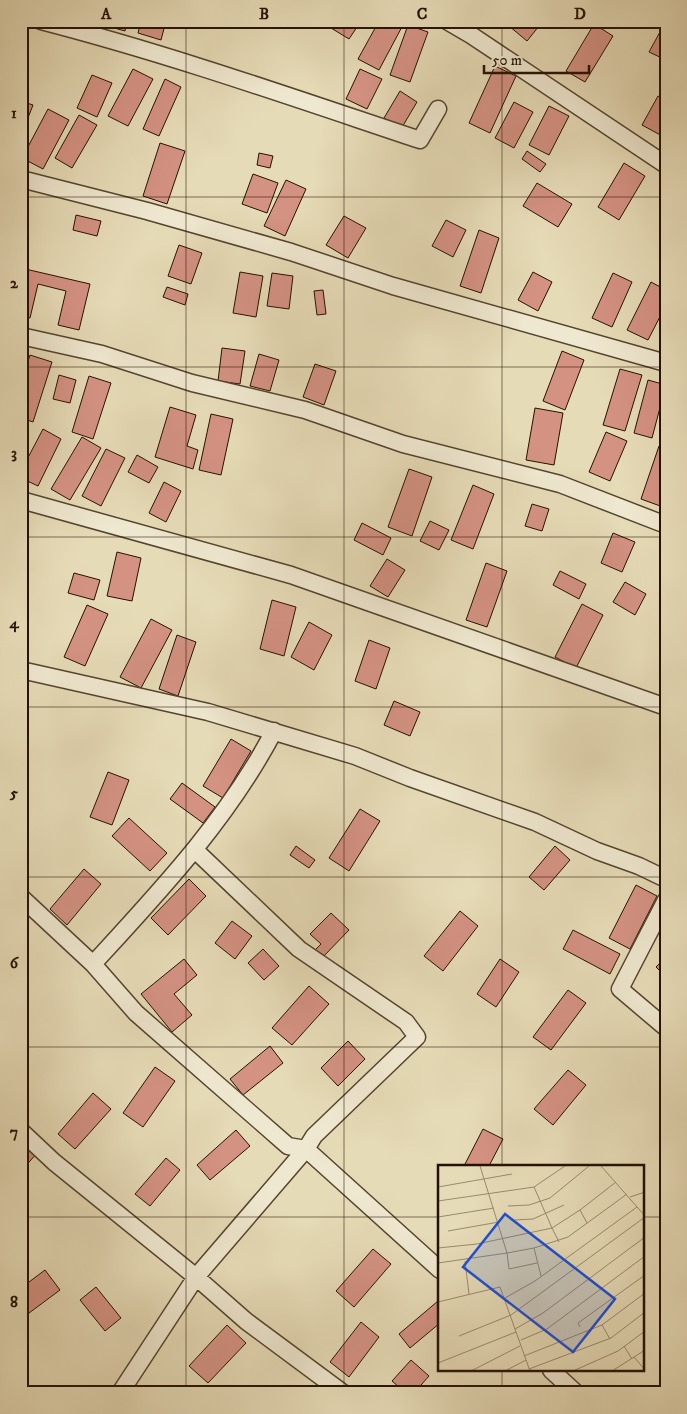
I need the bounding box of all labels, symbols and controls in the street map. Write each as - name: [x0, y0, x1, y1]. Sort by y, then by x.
- text: A: [100, 4, 112, 24]
- text: B: [259, 4, 269, 24]
- text: C: [417, 4, 427, 24]
- text: D: [574, 4, 586, 24]
- scale bar: [484, 42, 590, 74]
- text: 50 m: [492, 51, 522, 70]
- text: 1: [11, 103, 17, 123]
- text: 2: [10, 273, 19, 293]
- text: 3: [11, 443, 17, 463]
- text: 4: [8, 613, 19, 633]
- text: 5: [9, 783, 18, 803]
- text: 6: [10, 953, 20, 973]
- text: 7: [10, 1122, 18, 1142]
- inset map: [438, 1165, 644, 1372]
- text: 8: [10, 1292, 18, 1312]

